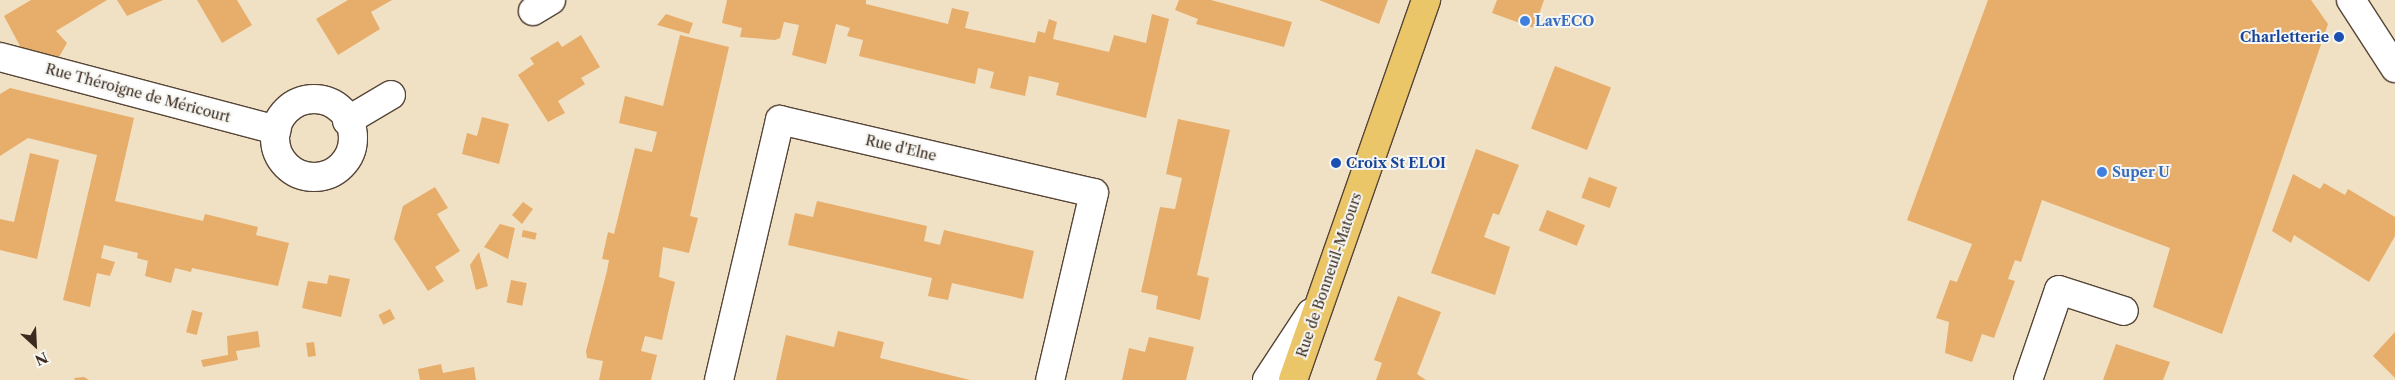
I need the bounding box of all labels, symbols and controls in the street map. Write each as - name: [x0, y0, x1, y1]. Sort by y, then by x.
- place label: LavECO: [1535, 13, 1594, 29]
- marker: LavECO: [1519, 15, 1531, 27]
- place label: Charletterie: [2240, 29, 2329, 45]
- marker: Charletterie: [2333, 31, 2345, 43]
- street label: Rue Théroigne de Méricourt: [44, 60, 232, 126]
- street label: Rue d'Elne: [864, 132, 938, 164]
- place label: Croix St ELOI: [1346, 155, 1446, 171]
- marker: Croix St ELOI: [1330, 157, 1342, 169]
- place label: Super U: [2112, 164, 2170, 180]
- marker: Super U: [2096, 166, 2108, 178]
- street label: Rue de Bonneuil-Matours: [1293, 190, 1365, 360]
- north arrow: [10, 320, 60, 370]
- text: N: [32, 348, 51, 369]

